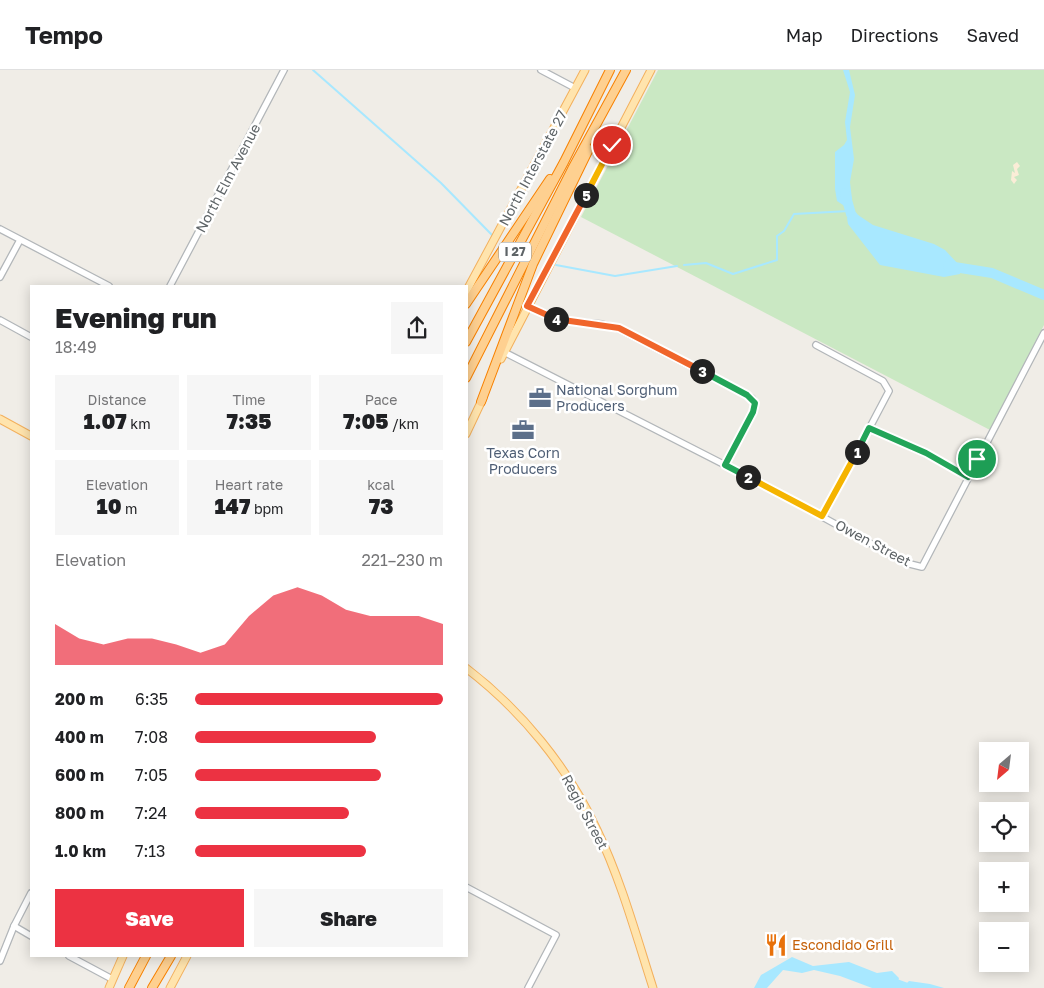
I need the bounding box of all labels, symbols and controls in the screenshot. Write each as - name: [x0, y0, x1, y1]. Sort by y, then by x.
- text: Tempo: [25, 20, 103, 49]
- text: Map: [786, 24, 822, 46]
- text: Directions: [850, 24, 938, 46]
- text: Saved: [966, 24, 1019, 46]
- street label: North Interstate 27: [495, 107, 570, 228]
- street label: North Elm Avenue: [192, 120, 263, 235]
- pin: [591, 124, 633, 166]
- icon: check: [598, 131, 626, 159]
- pin: 5: [574, 182, 598, 208]
- text: 5: [582, 187, 591, 204]
- road number: I 27: [499, 242, 531, 262]
- text: Evening run: [55, 301, 217, 334]
- button: share: [391, 302, 443, 354]
- pin: 4: [544, 306, 568, 332]
- text: 4: [552, 311, 561, 328]
- text: 18:49: [55, 337, 97, 357]
- pin: 3: [690, 358, 714, 384]
- text: 3: [698, 363, 707, 380]
- place label: National Sorghum Producers: [556, 381, 677, 414]
- office icon: National Sorghum Producers: [527, 385, 553, 411]
- text: Distance: [88, 391, 146, 408]
- text: Time: [233, 391, 265, 408]
- text: Pace: [365, 391, 397, 408]
- text: 1.07: [83, 408, 127, 434]
- text: 7:35: [227, 408, 271, 434]
- text: 7:05: [343, 408, 388, 434]
- text: km: [127, 415, 151, 432]
- text: /km: [388, 415, 419, 432]
- office icon: Texas Corn Producers: [510, 417, 536, 443]
- pin: [956, 438, 998, 480]
- pin: 1: [844, 440, 870, 464]
- place label: Texas Corn Producers: [486, 444, 560, 477]
- text: 1: [854, 444, 861, 461]
- icon: arrive: [963, 445, 991, 473]
- pin: 2: [736, 464, 760, 490]
- text: 2: [744, 469, 753, 486]
- text: Elevation: [86, 476, 148, 493]
- text: Heart rate: [215, 476, 283, 493]
- text: kcal: [367, 476, 395, 493]
- text: 10: [97, 493, 122, 519]
- text: 147: [214, 493, 250, 519]
- text: 73: [369, 493, 393, 519]
- text: m: [122, 500, 137, 517]
- text: bpm: [250, 500, 284, 517]
- street label: Owen Street: [832, 516, 914, 570]
- text: Elevation: [55, 550, 126, 570]
- text: 221–230 m: [361, 550, 443, 570]
- text: 200 m: [55, 689, 104, 709]
- text: 6:35: [135, 689, 168, 709]
- text: 400 m: [55, 727, 104, 747]
- text: 7:08: [135, 727, 168, 747]
- north arrow: [979, 742, 1029, 792]
- map controls: [979, 742, 1029, 972]
- text: 600 m: [55, 765, 104, 785]
- text: 7:05: [135, 765, 167, 785]
- street label: Regis Street: [559, 771, 612, 852]
- button: locate: [979, 802, 1029, 852]
- text: 800 m: [55, 803, 104, 823]
- text: 7:24: [135, 803, 167, 823]
- text: 1.0 km: [55, 841, 106, 861]
- text: 7:13: [135, 841, 165, 861]
- button: +: [979, 862, 1029, 912]
- button: Save: [55, 889, 244, 947]
- button: Share: [254, 889, 443, 947]
- button: −: [979, 922, 1029, 972]
- restaurant icon: Escondido Grill: [763, 932, 789, 958]
- place label: Escondido Grill: [792, 936, 894, 953]

